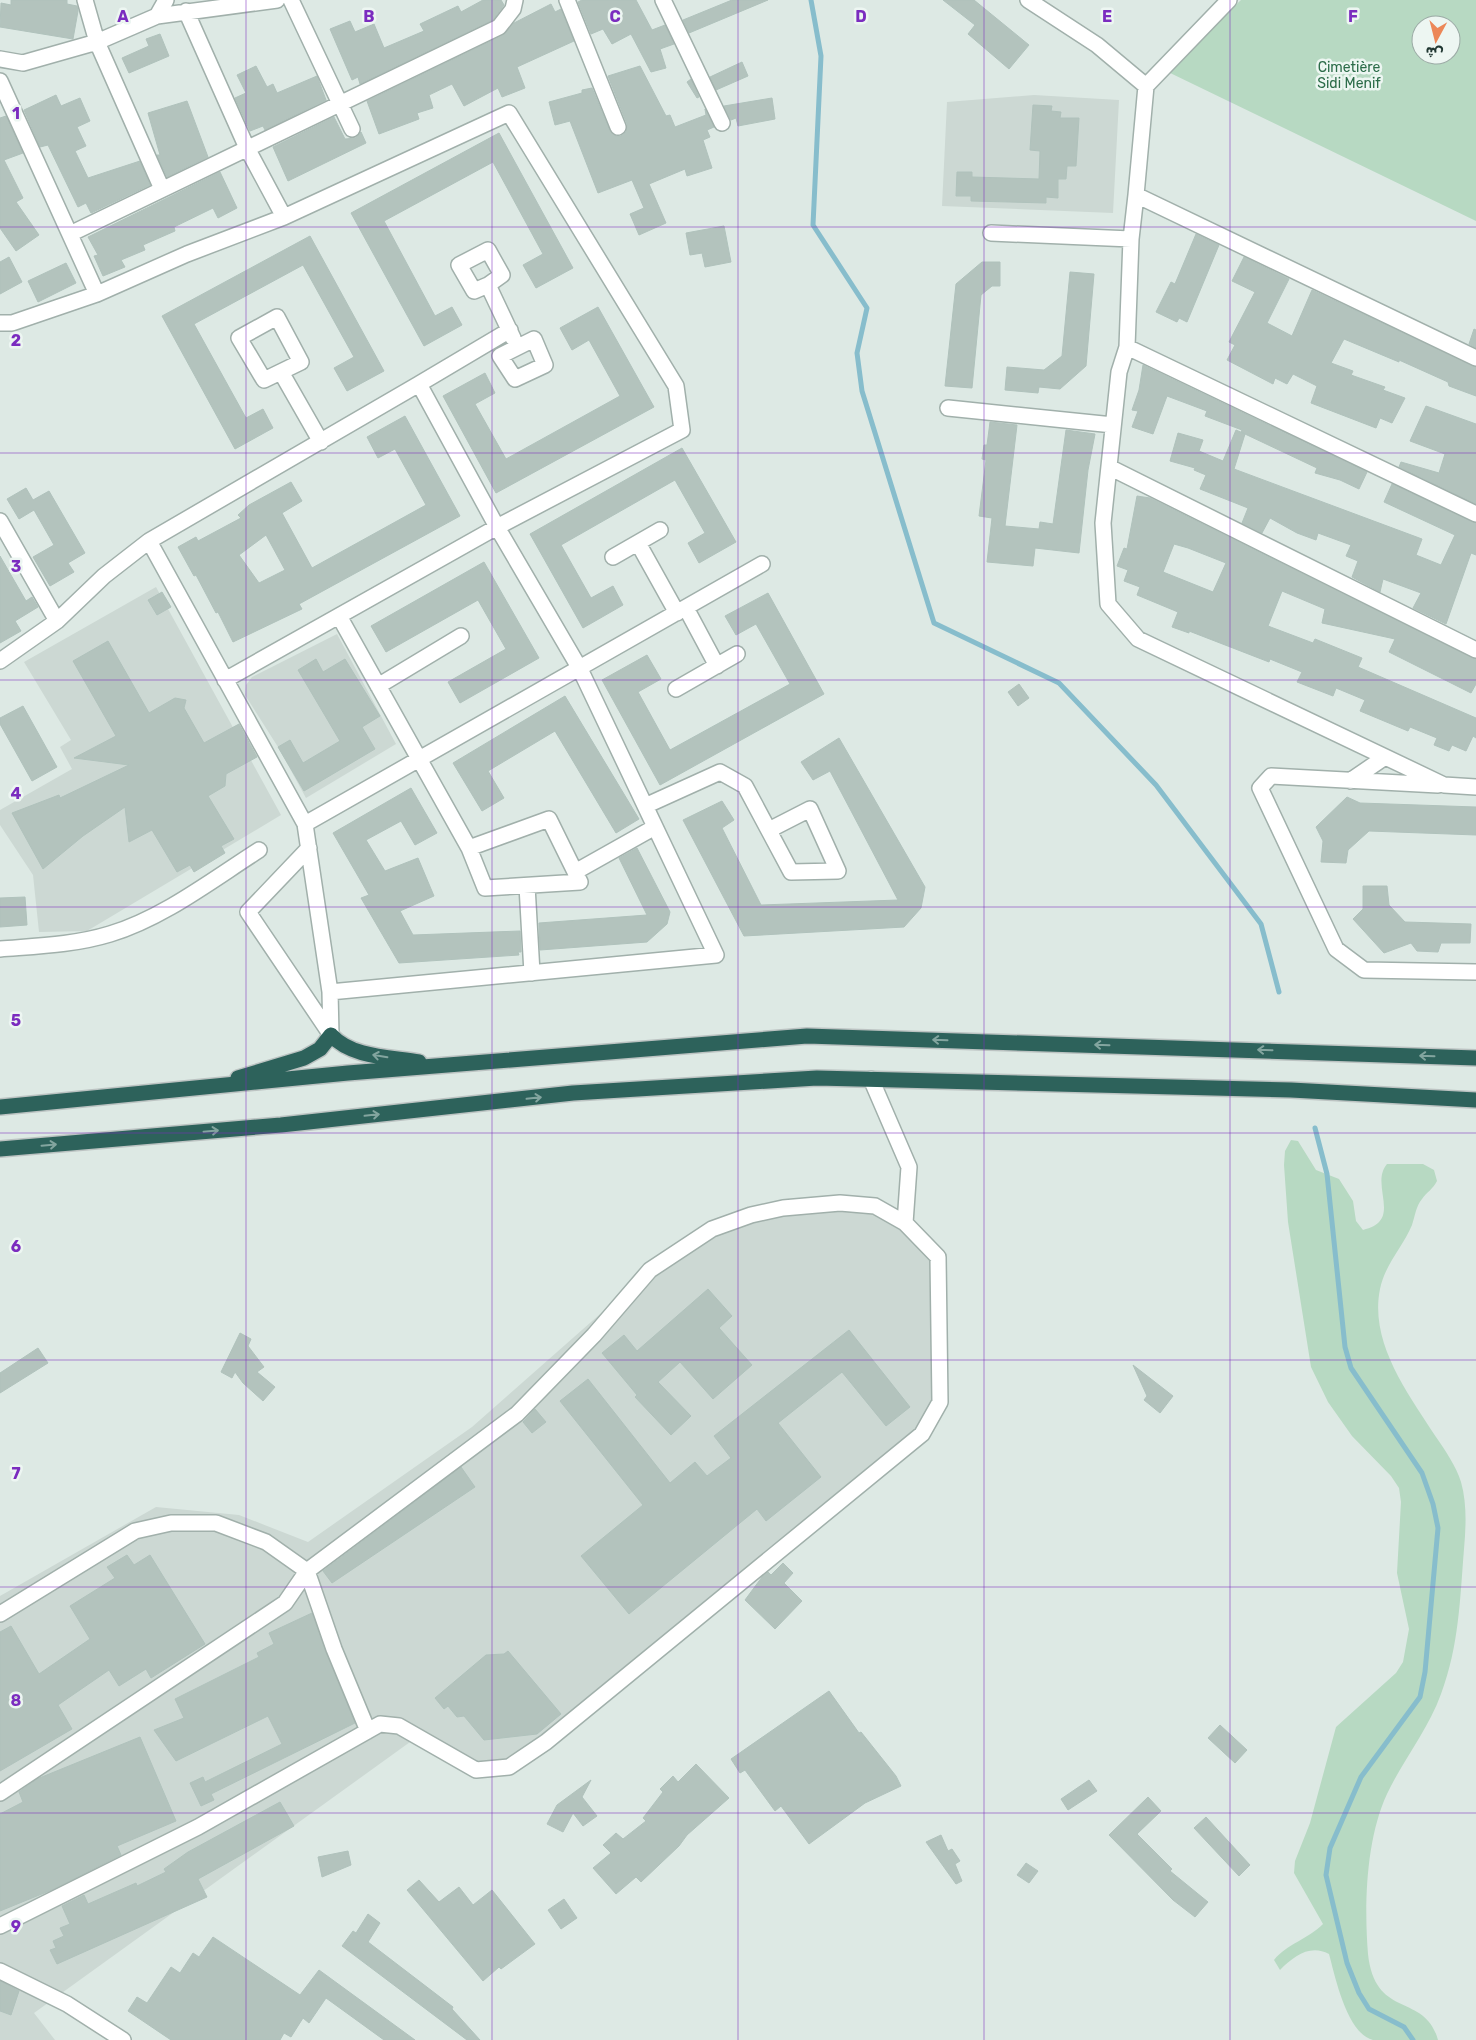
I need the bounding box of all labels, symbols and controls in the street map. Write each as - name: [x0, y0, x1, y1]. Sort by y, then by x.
- text: A: [117, 7, 129, 26]
- text: B: [363, 7, 375, 26]
- text: C: [609, 7, 621, 26]
- text: D: [855, 7, 867, 26]
- text: E: [1102, 7, 1112, 26]
- text: F: [1348, 7, 1358, 26]
- north arrow: [1411, 15, 1461, 65]
- text: ش: [1424, 43, 1444, 62]
- park label: Cimetière Sidi Menif: [1317, 59, 1381, 92]
- text: 1: [12, 104, 20, 123]
- text: 2: [11, 331, 21, 350]
- text: 3: [11, 557, 21, 576]
- text: 4: [11, 784, 22, 803]
- text: 5: [11, 1011, 21, 1030]
- one-way arrow: [932, 1035, 948, 1045]
- one-way arrow: [1095, 1040, 1111, 1050]
- one-way arrow: [1257, 1045, 1274, 1055]
- one-way arrow: [372, 1050, 388, 1060]
- one-way arrow: [1420, 1052, 1436, 1061]
- one-way arrow: [525, 1093, 541, 1103]
- one-way arrow: [364, 1110, 380, 1120]
- one-way arrow: [202, 1126, 218, 1136]
- one-way arrow: [40, 1140, 56, 1149]
- text: 6: [11, 1237, 21, 1256]
- text: 7: [11, 1464, 21, 1483]
- text: 8: [11, 1691, 22, 1710]
- text: 9: [11, 1917, 21, 1936]

